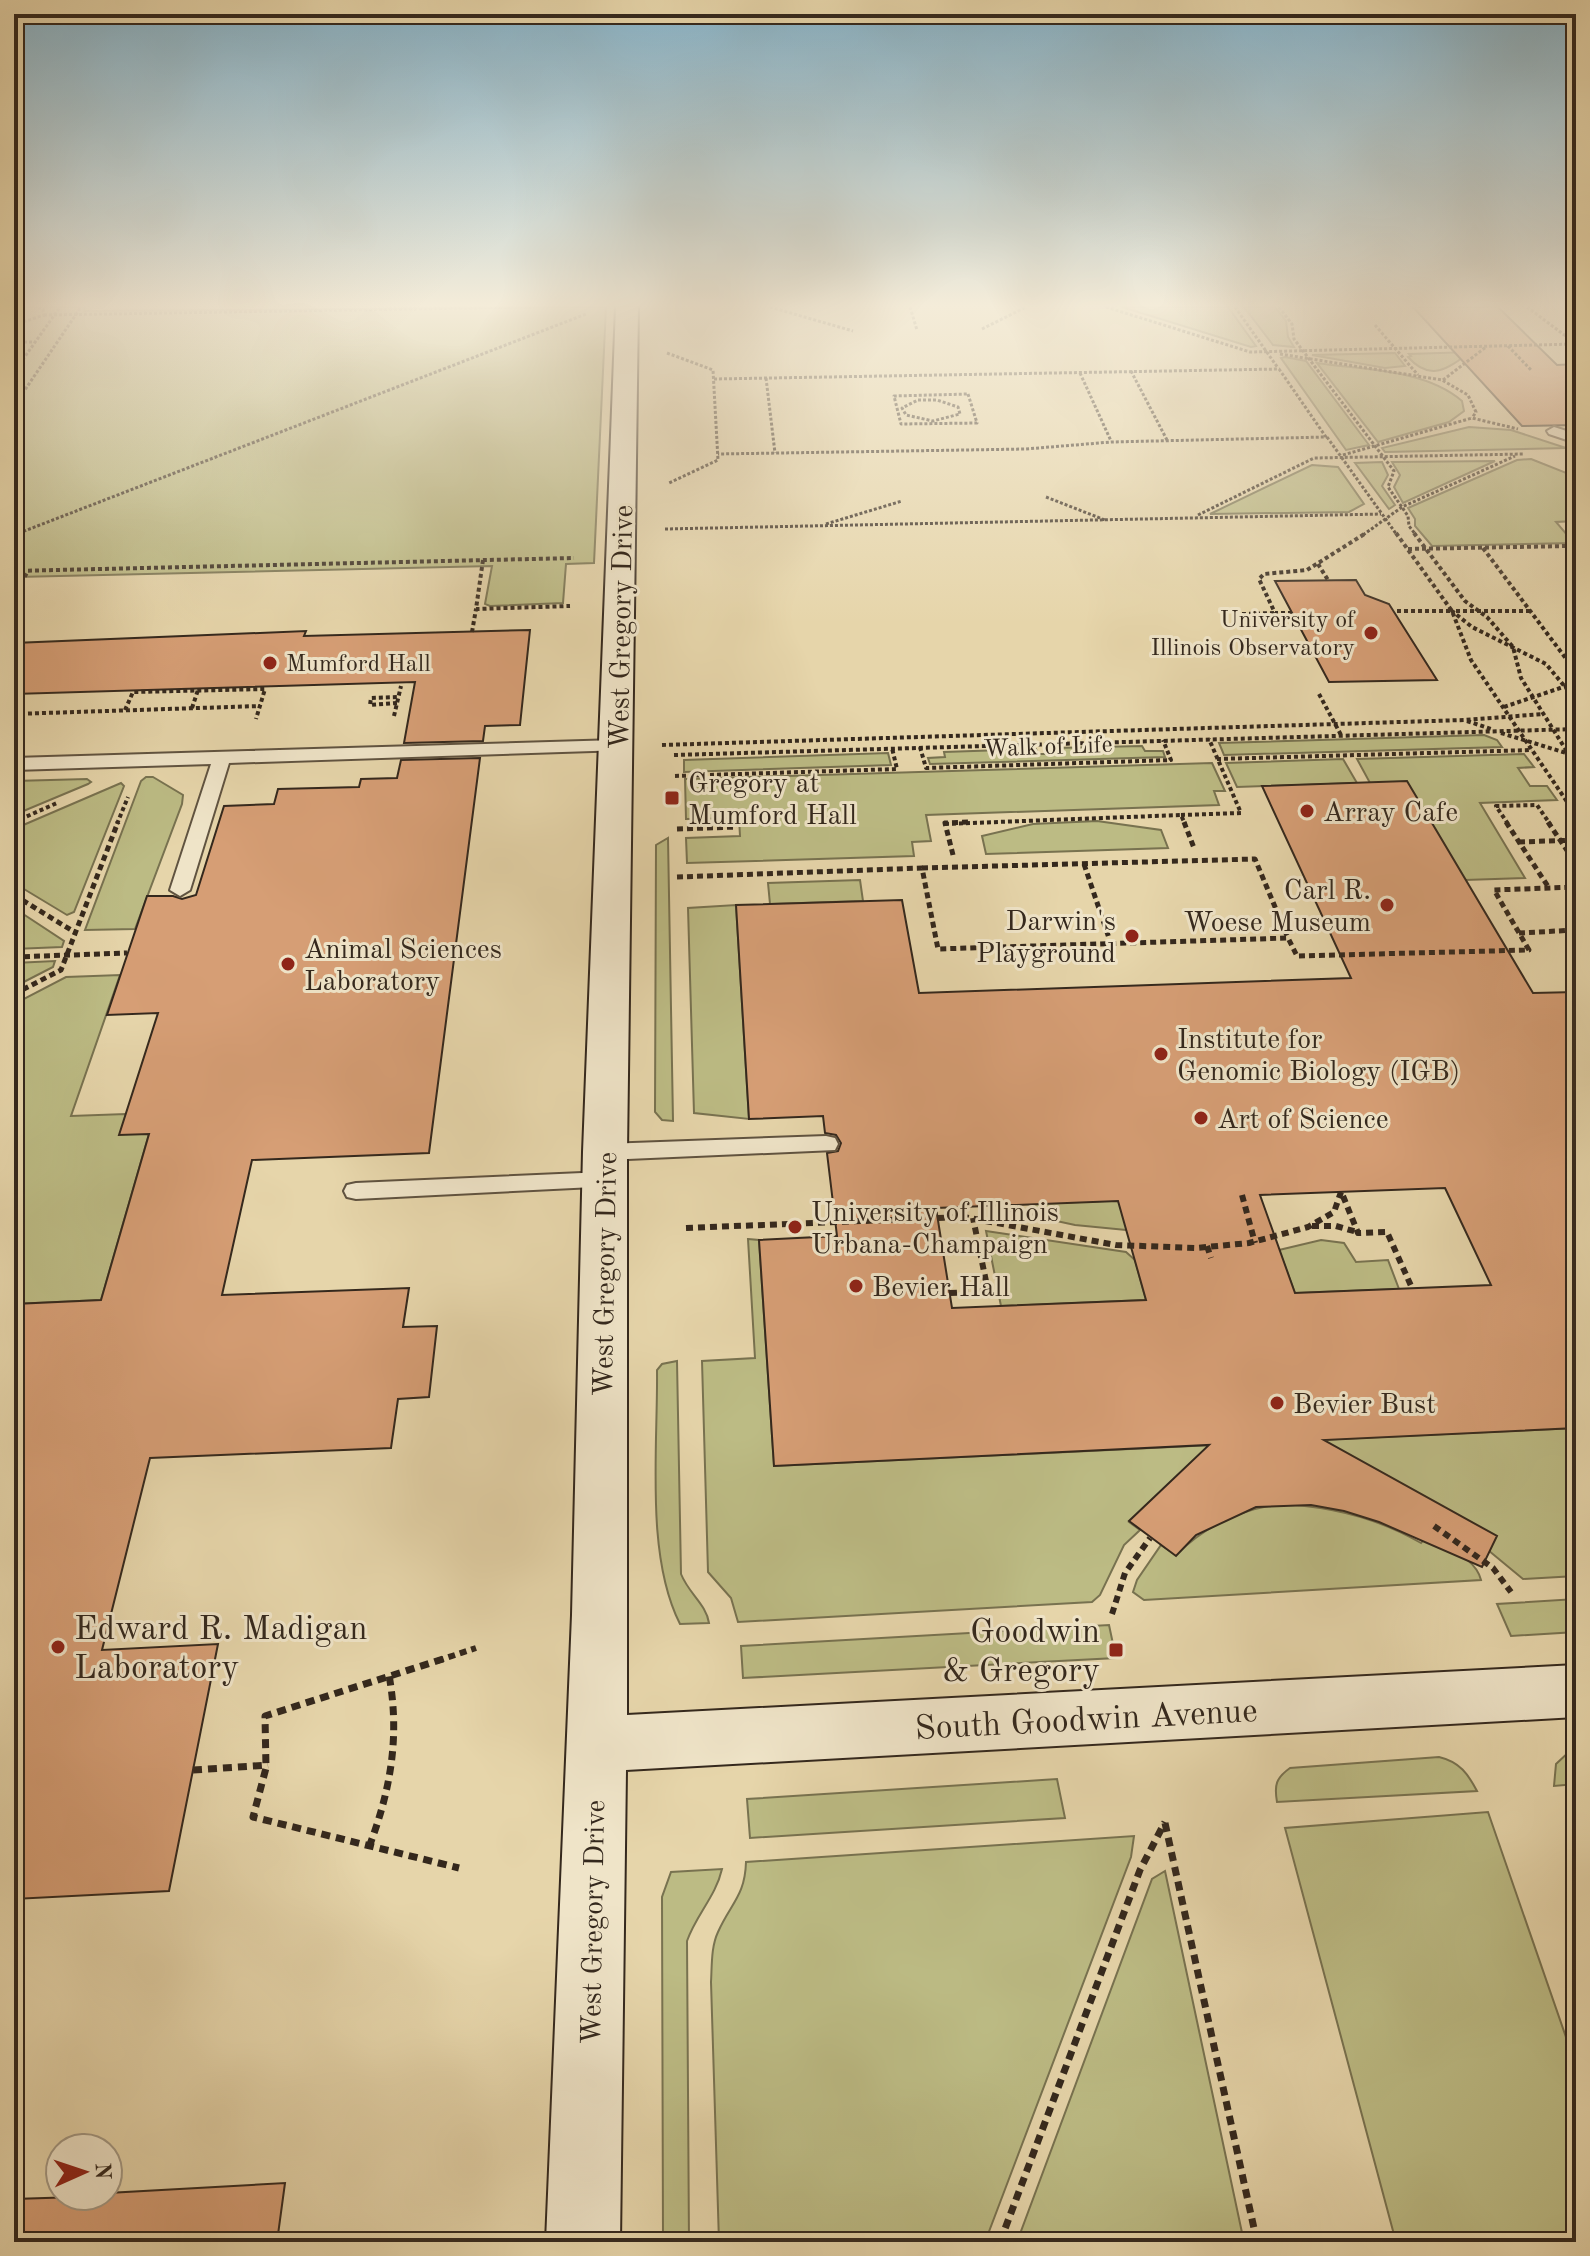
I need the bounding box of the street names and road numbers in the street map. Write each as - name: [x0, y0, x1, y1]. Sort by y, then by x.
- street label: West Gregory Drive: [607, 504, 639, 750]
- street label: Walk of Life: [983, 734, 1113, 762]
- street label: West Gregory Drive: [591, 1151, 623, 1397]
- street label: South Goodwin Avenue: [914, 1695, 1259, 1747]
- street label: West Gregory Drive: [579, 1799, 611, 2045]

